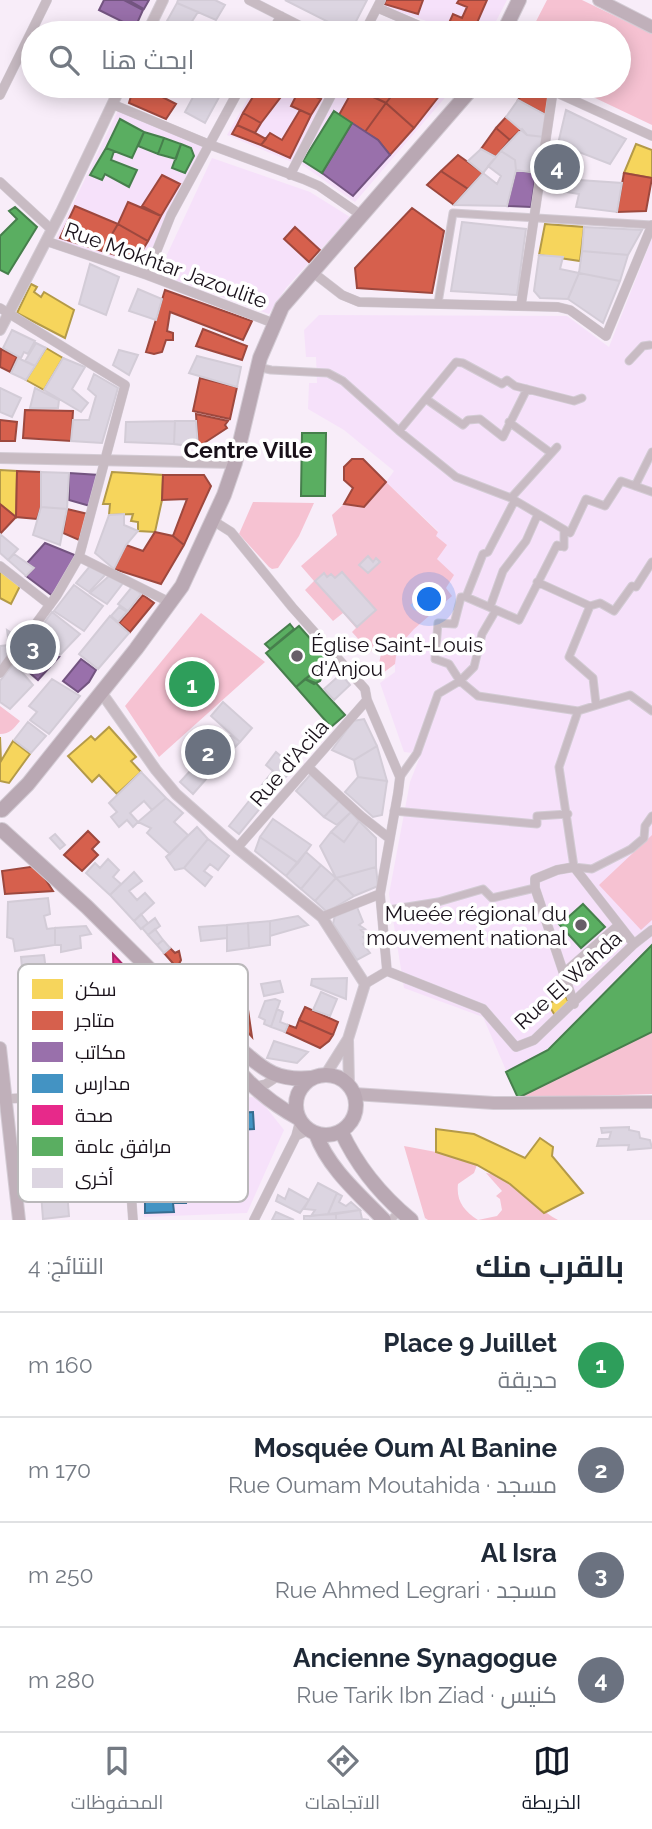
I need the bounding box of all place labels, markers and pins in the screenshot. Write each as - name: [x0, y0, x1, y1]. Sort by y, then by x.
- pin: 4: [534, 141, 580, 193]
- pin: 3: [10, 621, 56, 673]
- place label: Église Saint-Louis d'Anjou: [311, 632, 483, 681]
- marker: Église Saint-Louis d'Anjou: [289, 648, 305, 664]
- pin: 1: [169, 658, 215, 710]
- pin: 2: [185, 726, 231, 778]
- place label: Mueée régional du mouvement national: [366, 901, 567, 950]
- marker: Mueée régional du mouvement national: [573, 917, 589, 933]

